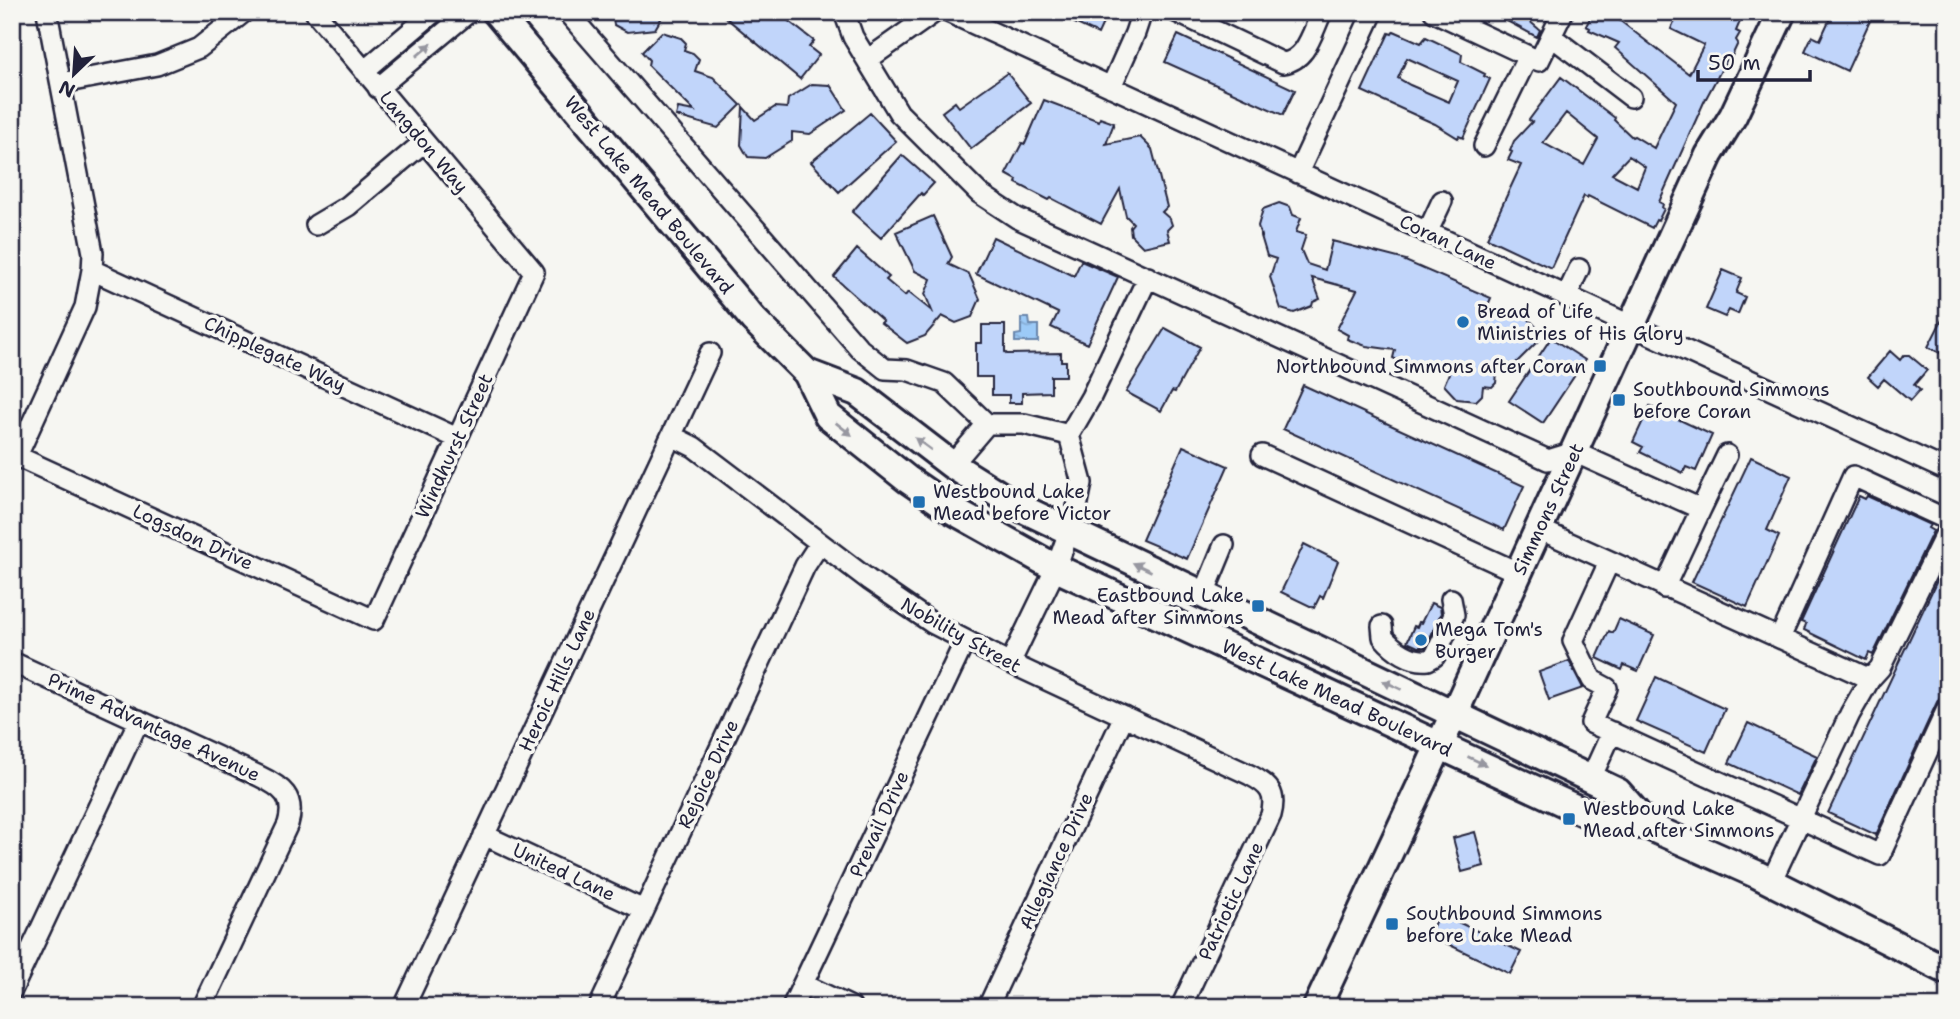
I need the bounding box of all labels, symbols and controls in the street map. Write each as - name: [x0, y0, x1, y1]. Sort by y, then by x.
- north arrow: [38, 38, 108, 108]
- scale bar: [1698, 38, 1810, 82]
- one-way arrow: [415, 43, 432, 58]
- text: 50 m: [1708, 49, 1761, 77]
- text: N: [55, 74, 79, 103]
- street label: Langdon Way: [374, 86, 474, 198]
- street label: West Lake Mead Boulevard: [559, 91, 739, 299]
- street label: Coran Lane: [1395, 209, 1501, 275]
- place label: Bread of Life Ministries of His Glory: [1477, 299, 1684, 346]
- street label: Chipplegate Way: [200, 310, 350, 398]
- marker: Bread of Life Ministries of His Glory: [1455, 314, 1471, 330]
- place label: Northbound Simmons after Coran: [1276, 354, 1586, 379]
- marker: Northbound Simmons after Coran: [1592, 358, 1608, 374]
- street label: Windhurst Street: [409, 370, 499, 522]
- place label: Southbound Simmons before Coran: [1633, 377, 1830, 424]
- marker: Southbound Simmons before Coran: [1611, 392, 1627, 408]
- one-way arrow: [834, 421, 852, 436]
- one-way arrow: [914, 437, 932, 451]
- street label: Simmons Street: [1506, 439, 1590, 579]
- place label: Westbound Lake Mead before Victor: [933, 479, 1111, 526]
- marker: Westbound Lake Mead before Victor: [911, 494, 927, 510]
- street label: Logsdon Drive: [129, 498, 257, 576]
- one-way arrow: [1132, 562, 1152, 573]
- place label: Eastbound Lake Mead after Simmons: [1052, 583, 1244, 630]
- street label: Nobility Street: [896, 592, 1026, 678]
- marker: Eastbound Lake Mead after Simmons: [1250, 598, 1266, 614]
- street label: Heroic Hills Lane: [513, 604, 601, 756]
- place label: Mega Tom's Burger: [1435, 617, 1543, 664]
- marker: Mega Tom's Burger: [1413, 632, 1429, 648]
- street label: West Lake Mead Boulevard: [1218, 634, 1456, 762]
- street label: Prime Advantage Avenue: [44, 667, 264, 787]
- one-way arrow: [1382, 679, 1402, 691]
- street label: Rejoice Drive: [672, 715, 744, 833]
- one-way arrow: [1466, 756, 1487, 767]
- street label: Prevail Drive: [843, 767, 915, 881]
- street label: Allegiance Drive: [1013, 788, 1099, 934]
- place label: Westbound Lake Mead after Simmons: [1583, 796, 1775, 843]
- marker: Westbound Lake Mead after Simmons: [1561, 811, 1577, 827]
- street label: United Lane: [509, 837, 619, 907]
- street label: Patriotic Lane: [1193, 838, 1269, 964]
- place label: Southbound Simmons before Lake Mead: [1406, 901, 1603, 948]
- marker: Southbound Simmons before Lake Mead: [1384, 916, 1400, 932]

